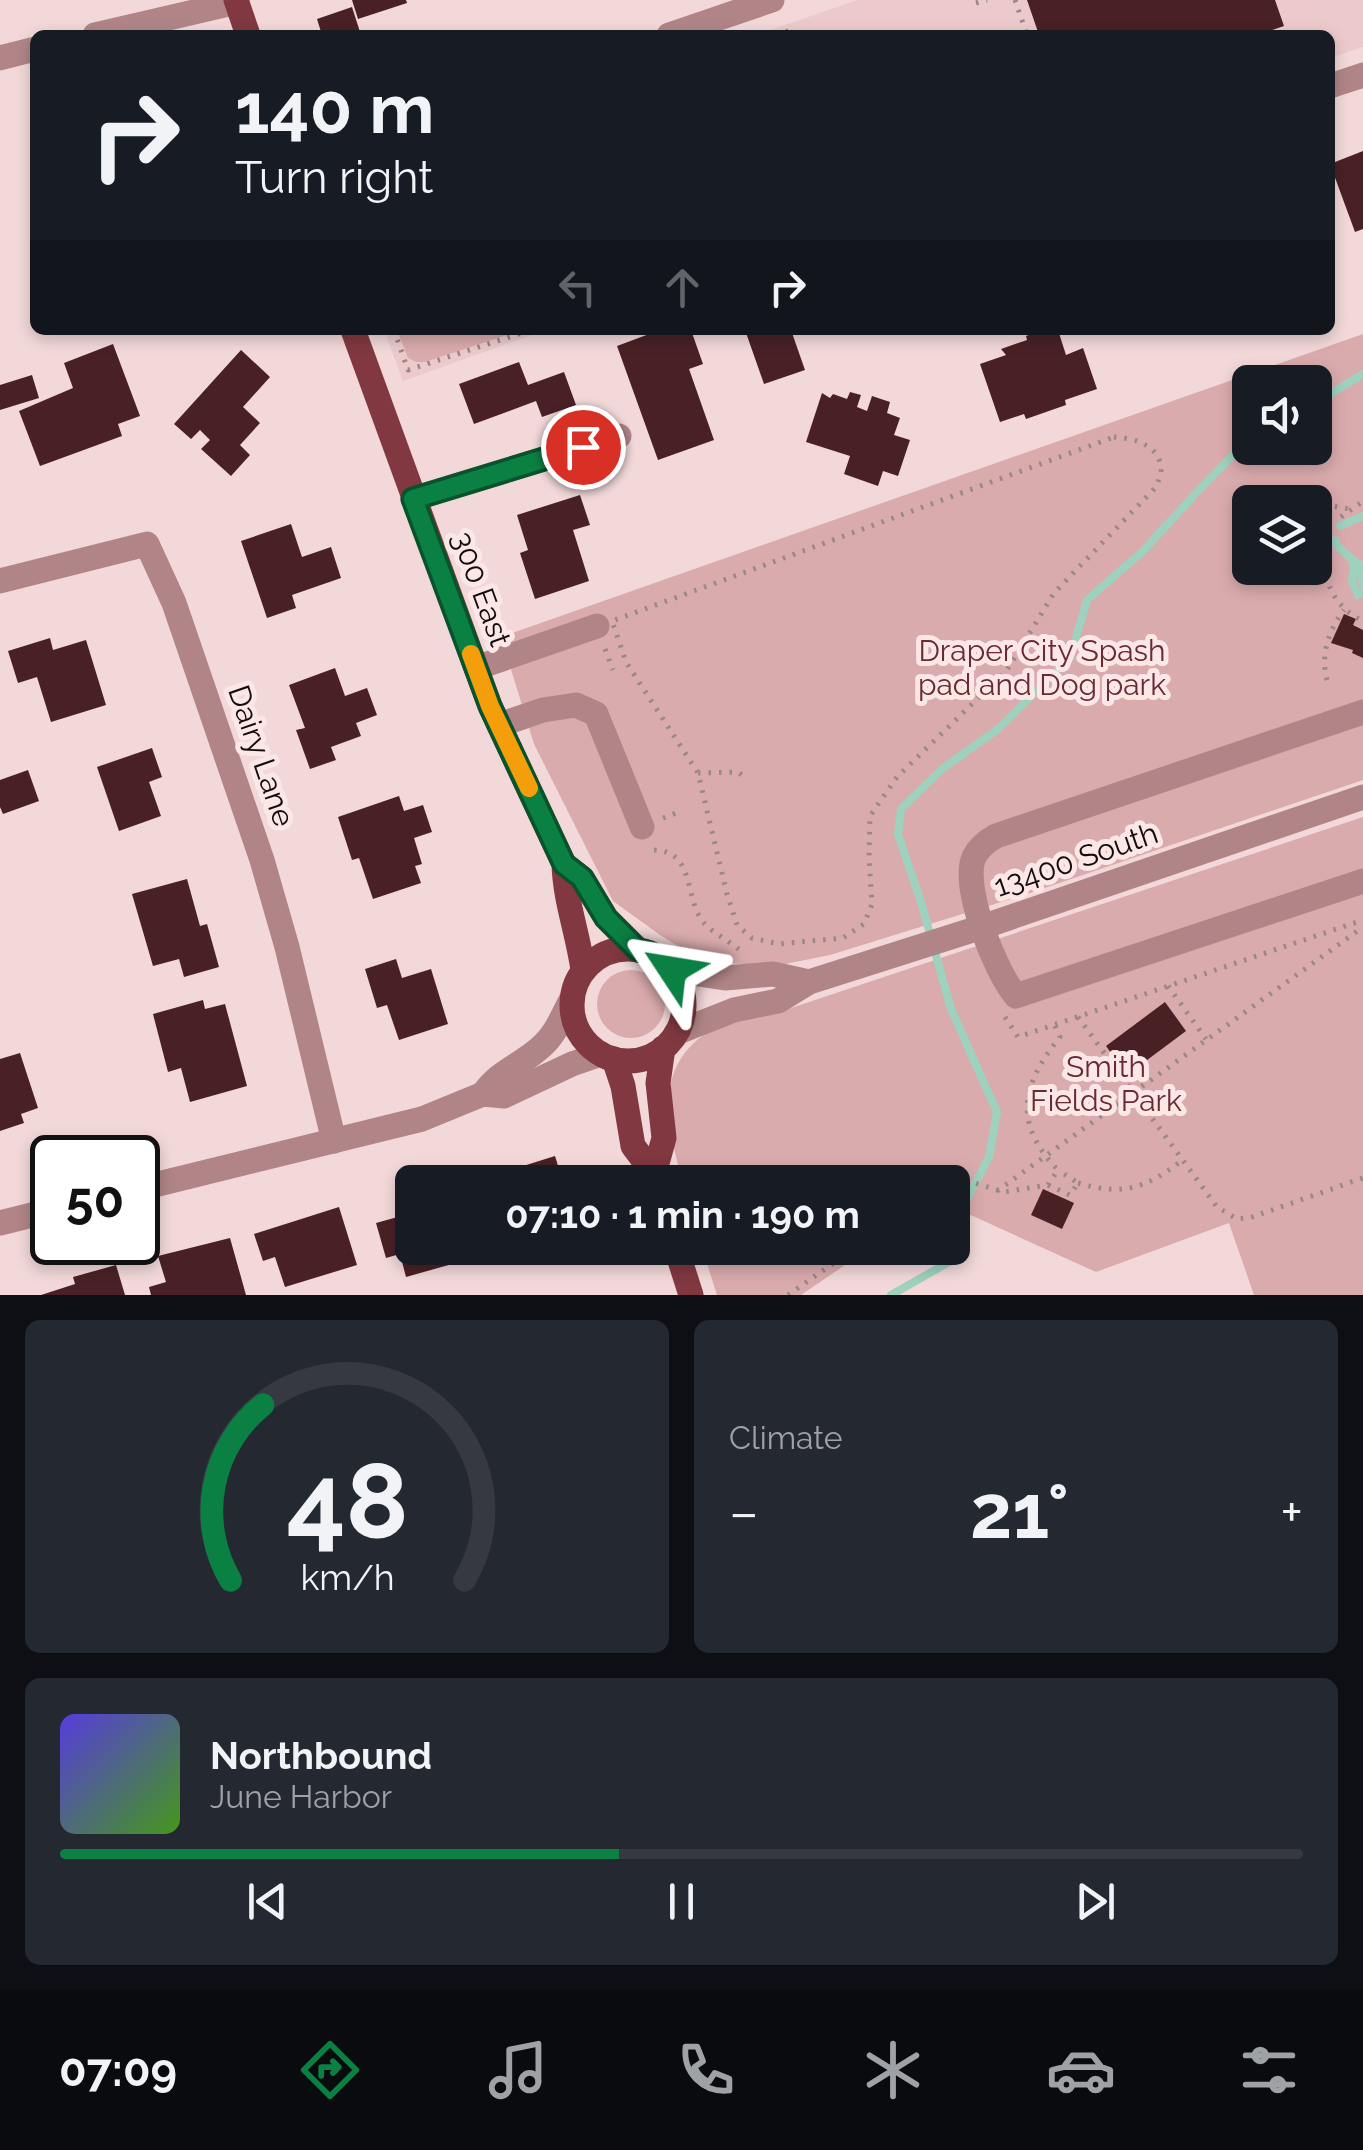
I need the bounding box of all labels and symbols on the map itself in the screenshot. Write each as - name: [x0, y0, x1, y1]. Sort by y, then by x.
- pin: [541, 405, 626, 490]
- street label: 300 East: [445, 527, 518, 651]
- park label: Draper City Spash pad and Dog park: [918, 633, 1166, 702]
- street label: Dairy Lane: [221, 681, 302, 831]
- street label: 13400 South: [989, 815, 1162, 904]
- position arrow: [620, 918, 724, 1022]
- park label: Smith Fields Park: [1030, 1049, 1182, 1118]
- speed limit sign: 50: [30, 1135, 160, 1265]

